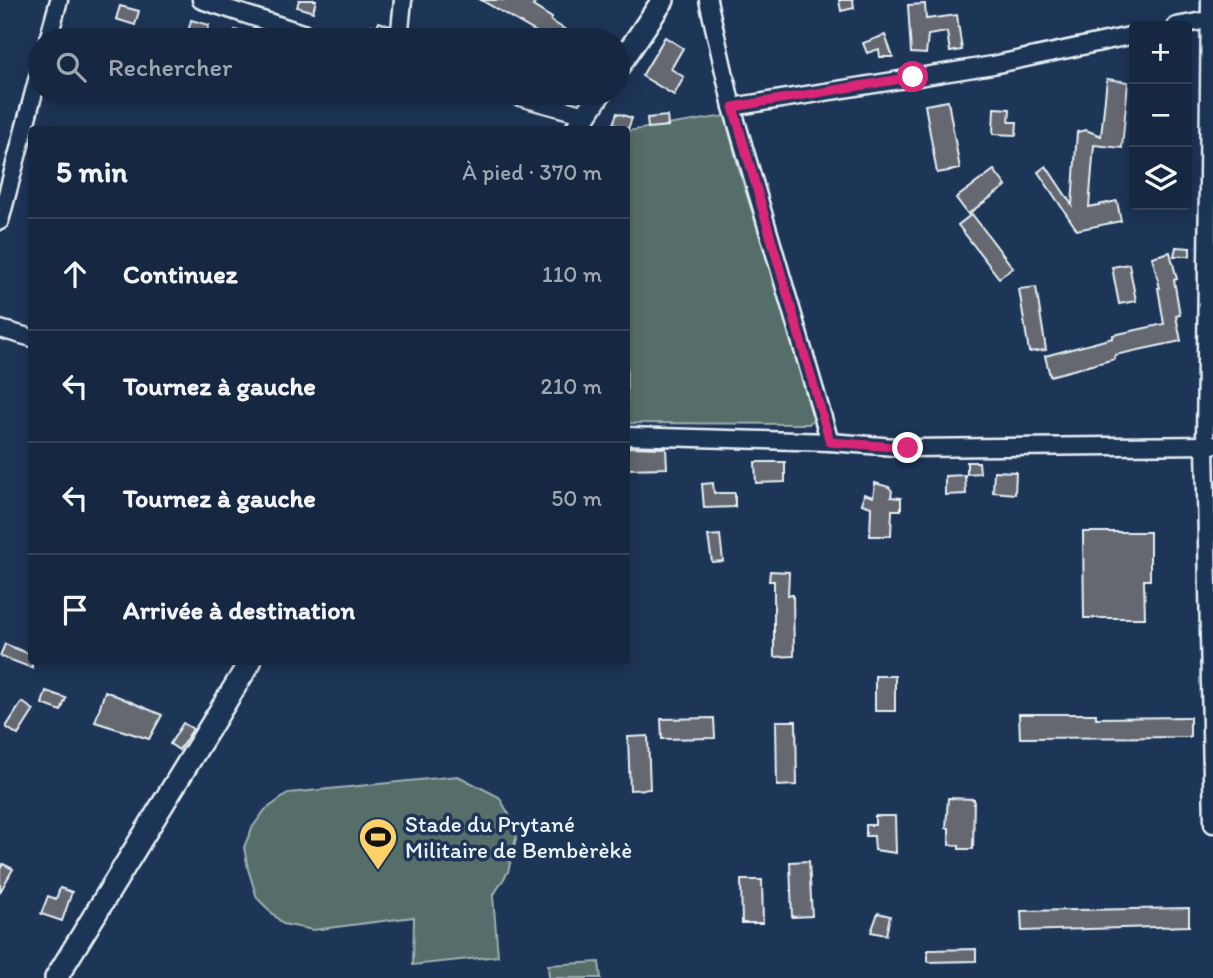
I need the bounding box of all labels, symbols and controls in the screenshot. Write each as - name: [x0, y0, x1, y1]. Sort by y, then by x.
- map controls: [1129, 21, 1192, 210]
- button: +: [1129, 21, 1192, 84]
- search box: [28, 28, 630, 105]
- icon: search: [52, 48, 90, 86]
- text: Rechercher: [108, 51, 232, 83]
- route start: [897, 61, 928, 92]
- button: −: [1129, 84, 1192, 147]
- button: layers: [1129, 147, 1192, 210]
- text: 5 min: [56, 153, 127, 190]
- text: À pied · 370 m: [462, 158, 602, 186]
- icon: ahead: [56, 255, 94, 293]
- text: Continuez: [123, 258, 238, 290]
- text: 110 m: [542, 260, 602, 288]
- icon: left: [56, 367, 94, 405]
- text: Tournez à gauche: [123, 370, 316, 402]
- text: 210 m: [541, 372, 602, 400]
- route end: [892, 432, 923, 463]
- icon: left: [56, 479, 94, 517]
- text: Tournez à gauche: [123, 482, 316, 514]
- text: 50 m: [551, 484, 602, 512]
- icon: arrive: [56, 591, 94, 629]
- text: Arrivée à destination: [123, 594, 355, 626]
- place label: Stade du Prytané Militaire de Bembèrèkè: [405, 810, 632, 864]
- sports icon: Stade du Prytané Militaire de Bembèrèkè: [357, 816, 399, 871]

